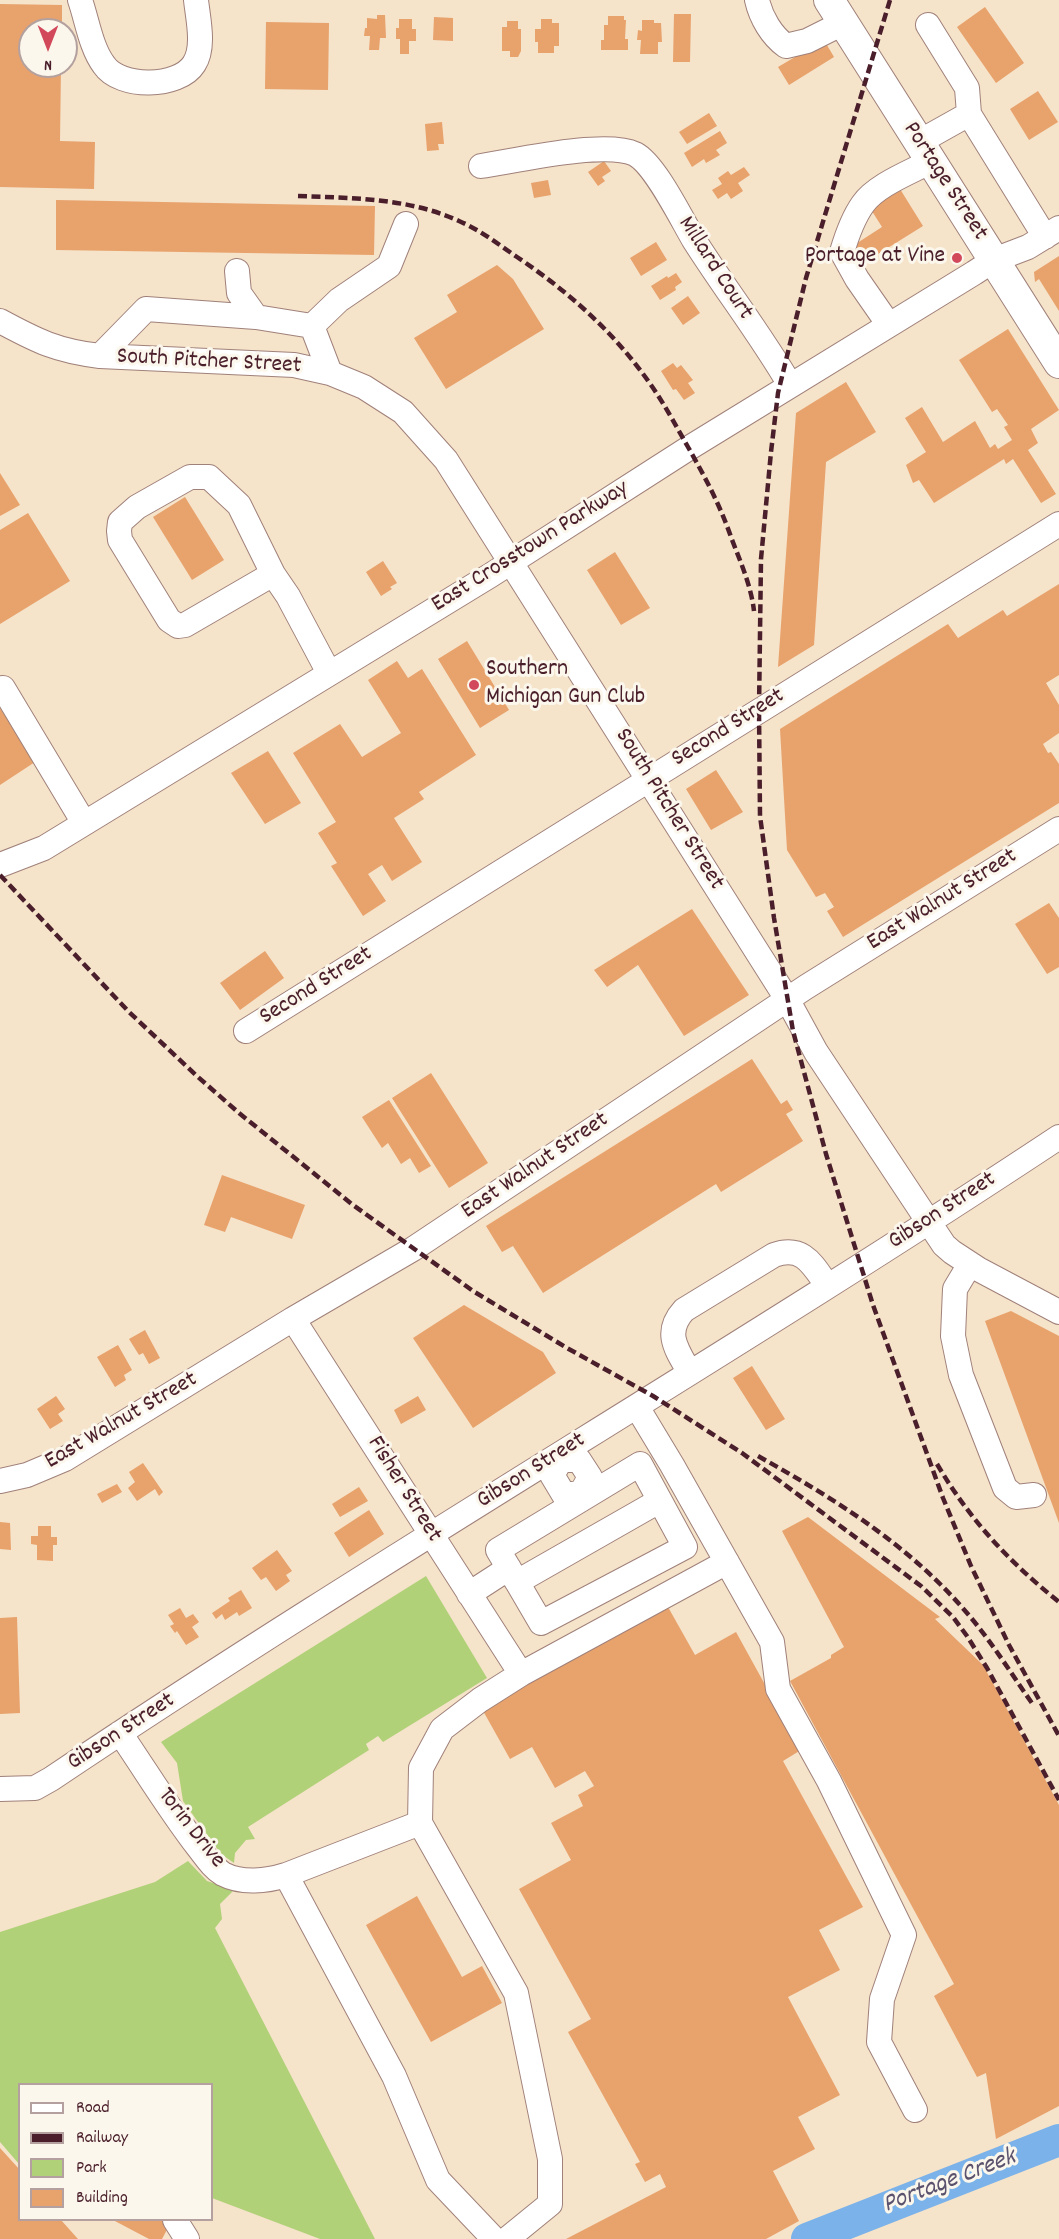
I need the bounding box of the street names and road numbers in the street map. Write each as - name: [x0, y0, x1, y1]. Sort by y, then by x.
- street label: Portage Street: [895, 117, 993, 247]
- street label: Millard Court: [670, 212, 758, 326]
- street label: South Pitcher Street: [116, 344, 302, 382]
- street label: East Crosstown Parkway: [427, 476, 635, 620]
- street label: Second Street: [667, 683, 791, 775]
- street label: South Pitcher Street: [607, 724, 729, 896]
- street label: East Walnut Street: [863, 843, 1023, 959]
- street label: Second Street: [255, 941, 379, 1033]
- street label: East Walnut Street: [457, 1107, 615, 1227]
- street label: Gibson Street: [884, 1167, 1002, 1257]
- street label: East Walnut Street: [41, 1367, 203, 1477]
- street label: Gibson Street: [472, 1427, 592, 1517]
- street label: Fisher Street: [359, 1432, 447, 1548]
- street label: Gibson Street: [63, 1688, 181, 1778]
- street label: Torin Drive: [150, 1783, 230, 1875]

